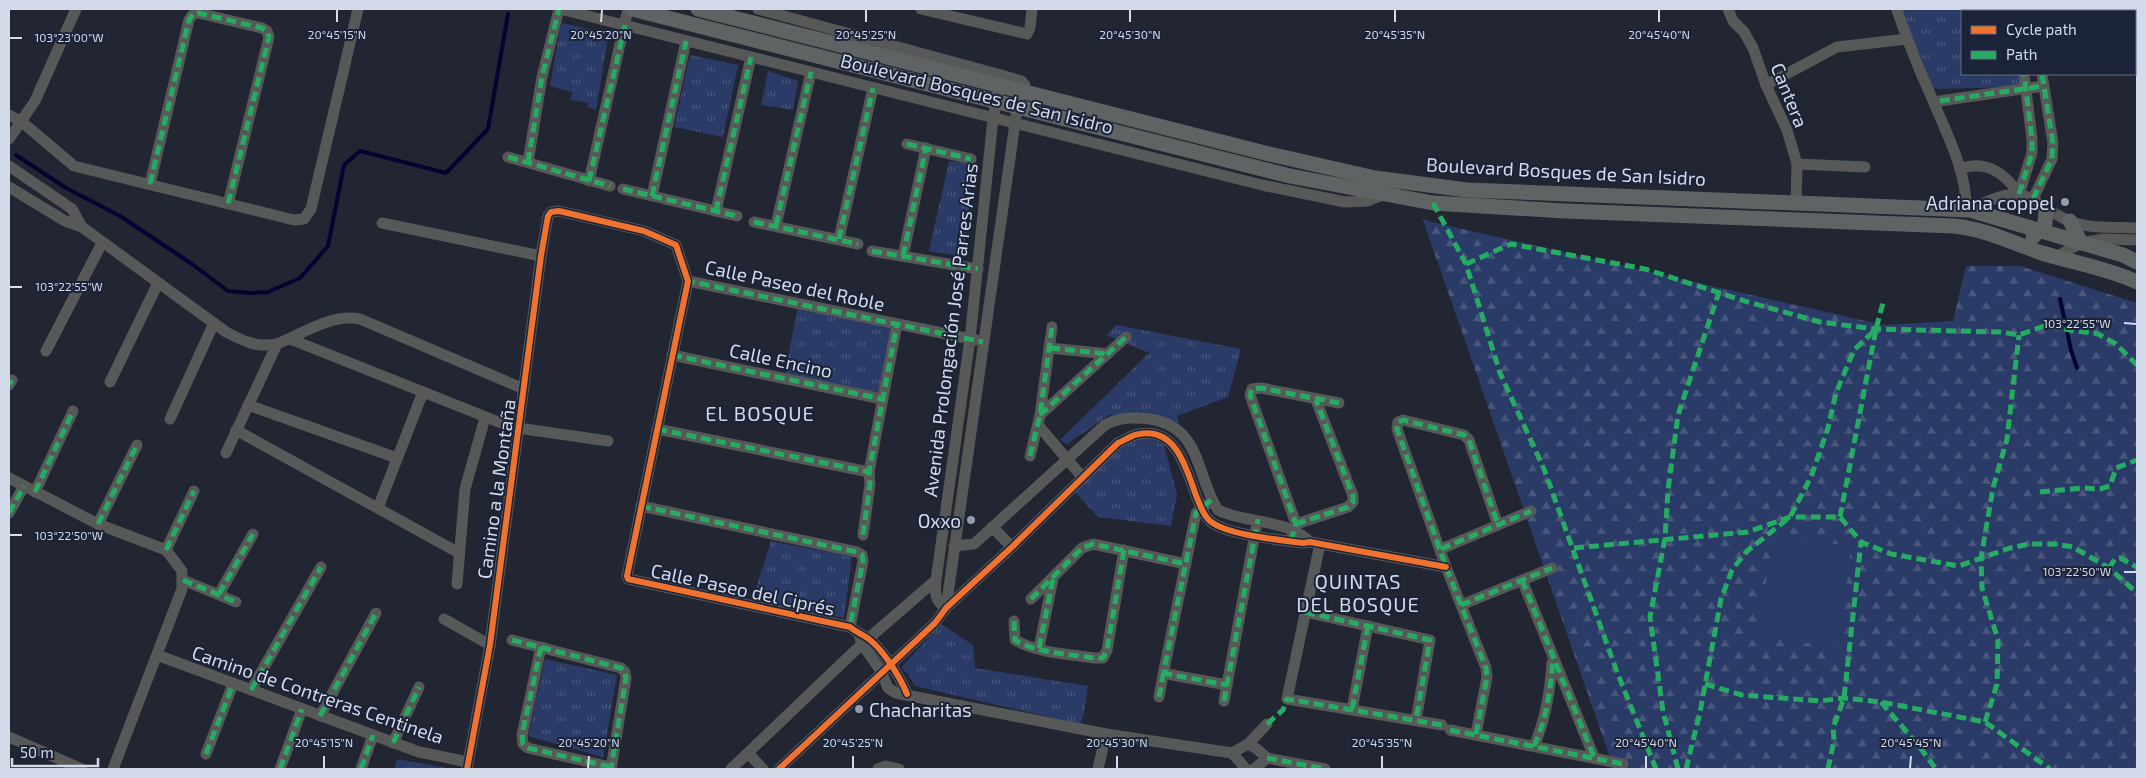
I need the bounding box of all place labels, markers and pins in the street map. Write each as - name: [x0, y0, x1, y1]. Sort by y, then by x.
- place label: Adriana coppel: [1926, 191, 2055, 214]
- marker: Adriana coppel: [2059, 196, 2071, 208]
- place label: Oxxo: [918, 509, 961, 532]
- marker: Oxxo: [965, 514, 977, 526]
- place label: Chacharitas: [869, 698, 972, 721]
- marker: Chacharitas: [853, 703, 865, 715]

